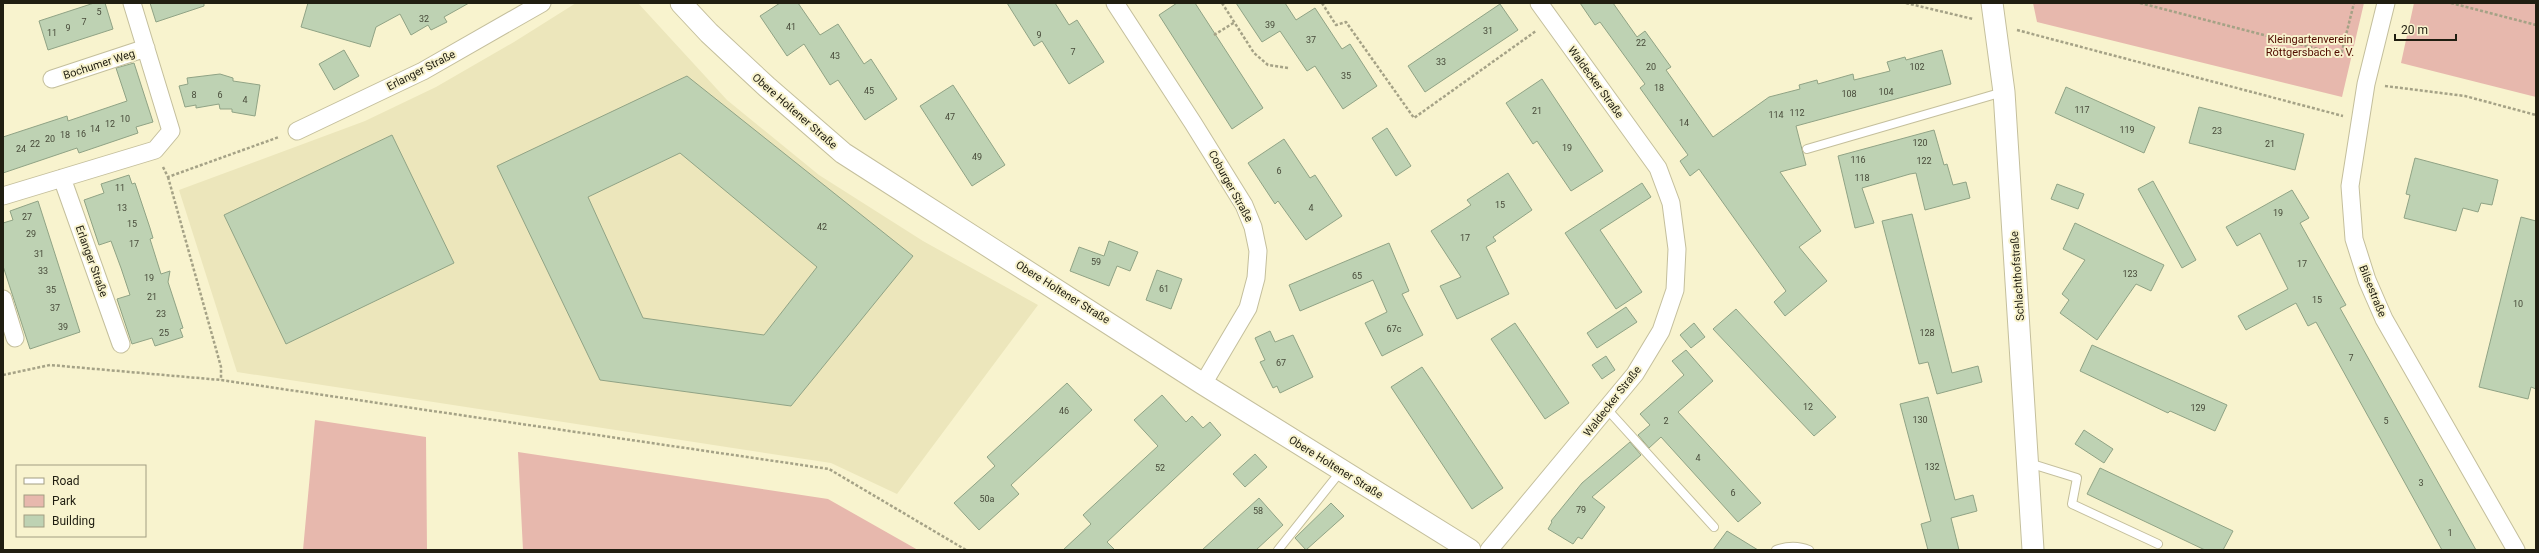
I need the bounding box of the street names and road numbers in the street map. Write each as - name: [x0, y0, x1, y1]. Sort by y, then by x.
- street label: Waldecker Straße: [1565, 44, 1626, 121]
- street label: Bochumer Weg: [62, 47, 137, 82]
- street label: Erlanger Straße: [385, 48, 458, 93]
- street label: Obere Holtener Straße: [750, 71, 840, 152]
- street label: Coburger Straße: [1206, 148, 1256, 224]
- street label: Erlanger Straße: [73, 224, 111, 299]
- street label: Schlachthofstraße: [2008, 231, 2027, 321]
- street label: Obere Holtener Straße: [1013, 258, 1112, 327]
- street label: Bilsestraße: [2356, 263, 2389, 319]
- street label: Waldecker Straße: [1581, 363, 1644, 439]
- street label: Obere Holtener Straße: [1286, 433, 1385, 502]

